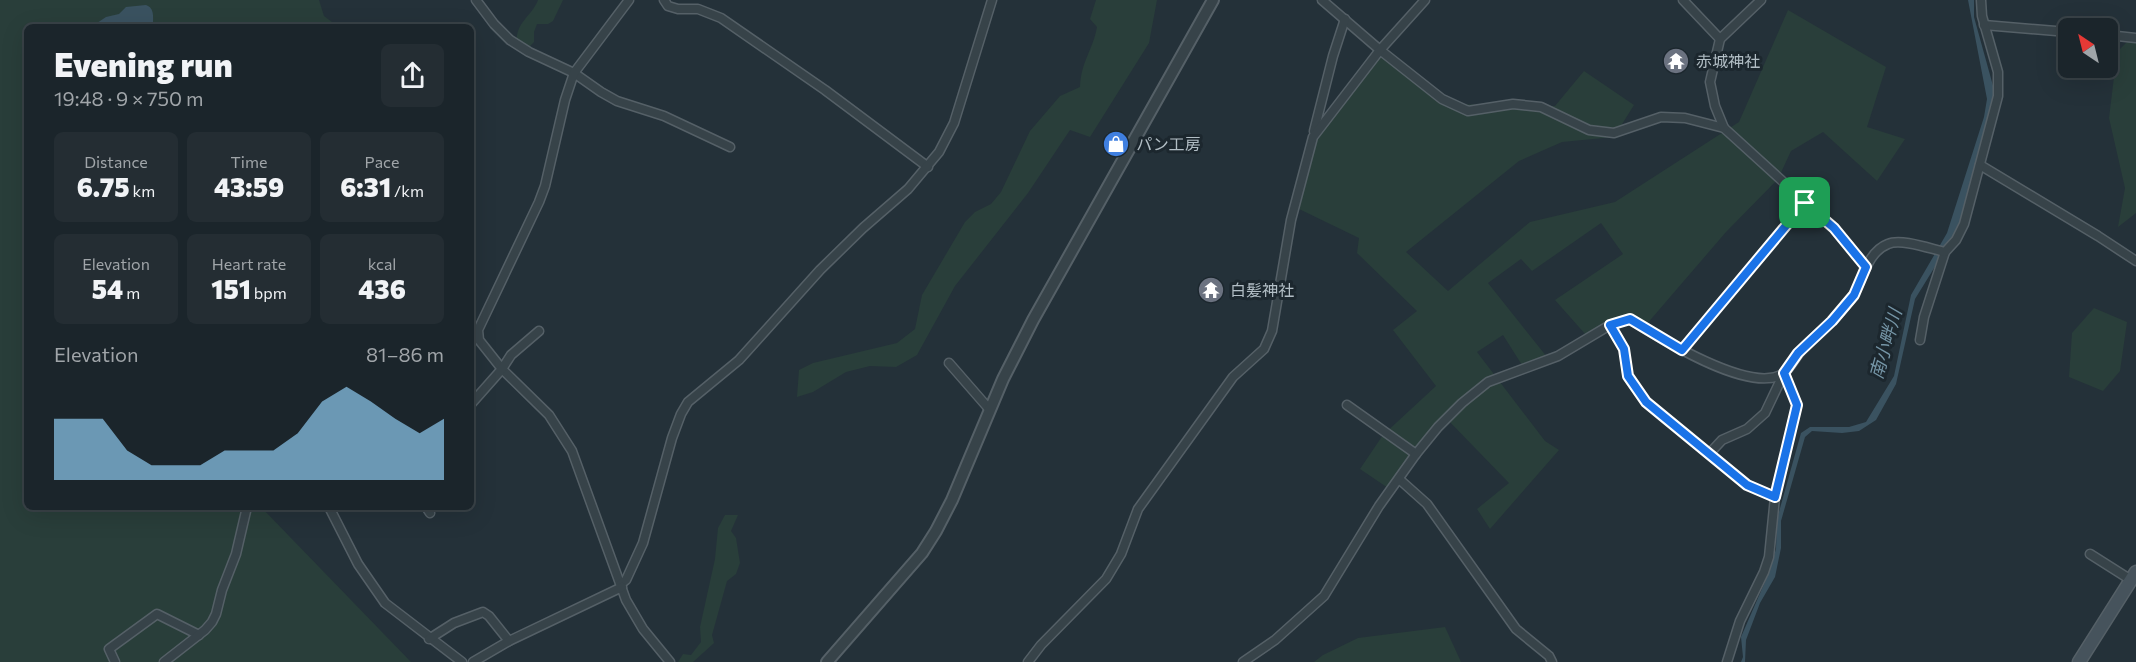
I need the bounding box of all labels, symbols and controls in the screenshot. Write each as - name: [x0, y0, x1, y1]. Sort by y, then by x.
- north arrow: [2058, 18, 2118, 78]
- map controls: [2058, 18, 2118, 78]
- text: Evening run: [54, 43, 233, 84]
- button: share: [381, 44, 444, 107]
- temple icon: 赤城神社: [1661, 46, 1691, 76]
- place label: 赤城神社: [1696, 51, 1760, 70]
- text: 19:48 · 9 × 750 m: [54, 86, 203, 110]
- shop icon: パン工房: [1101, 129, 1131, 159]
- place label: パン工房: [1136, 134, 1201, 153]
- text: Distance: [84, 152, 148, 171]
- text: Time: [231, 152, 267, 171]
- text: Pace: [365, 152, 399, 171]
- text: 6.75: [77, 171, 129, 202]
- text: 43:59: [214, 171, 284, 202]
- text: 6:31: [340, 171, 391, 202]
- pin: [1779, 177, 1830, 228]
- text: km: [129, 181, 155, 200]
- text: /km: [391, 181, 424, 200]
- icon: arrive: [1788, 186, 1821, 219]
- text: Elevation: [82, 254, 150, 273]
- text: Heart rate: [212, 254, 286, 273]
- text: kcal: [368, 254, 396, 273]
- text: 54: [92, 273, 123, 304]
- text: 151: [211, 273, 251, 304]
- text: 436: [358, 273, 406, 304]
- temple icon: 白髪神社: [1196, 275, 1226, 305]
- place label: 白髪神社: [1230, 280, 1294, 299]
- text: m: [123, 283, 140, 302]
- text: bpm: [251, 283, 287, 302]
- water label: 南小畔川: [1865, 304, 1906, 381]
- text: Elevation: [54, 342, 139, 366]
- text: 81–86 m: [366, 342, 444, 366]

